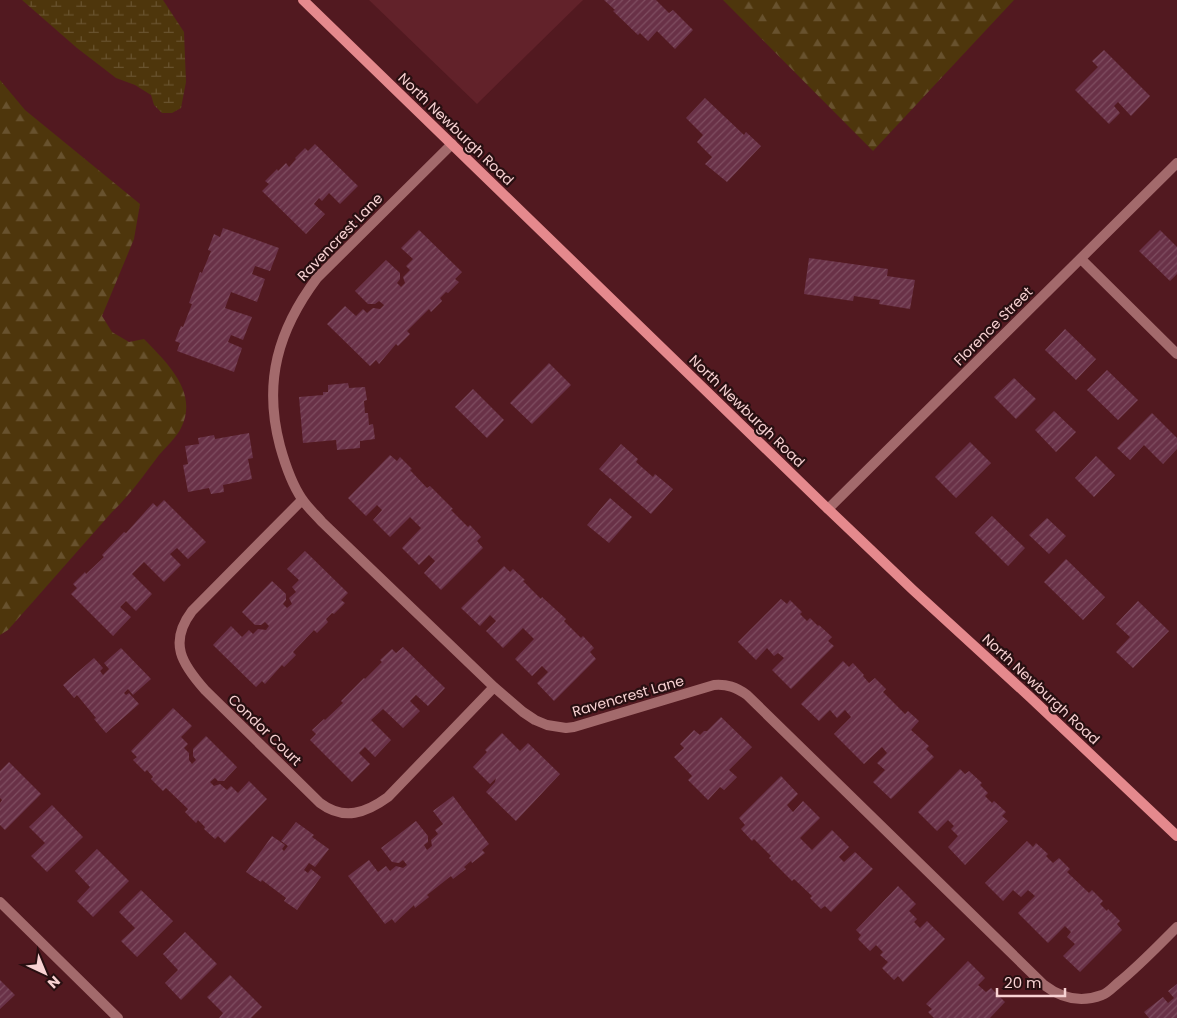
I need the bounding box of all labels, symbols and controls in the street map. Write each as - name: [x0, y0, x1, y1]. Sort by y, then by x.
- street label: North Newburgh Road: [394, 68, 518, 190]
- street label: Ravencrest Lane: [293, 188, 387, 285]
- street label: Florence Street: [949, 282, 1037, 370]
- street label: North Newburgh Road: [685, 350, 809, 472]
- street label: North Newburgh Road: [978, 629, 1104, 749]
- street label: Ravencrest Lane: [570, 670, 686, 721]
- street label: Condor Court: [224, 690, 306, 770]
- north arrow: [20, 948, 70, 998]
- scale bar: [997, 966, 1064, 998]
- text: N: [43, 972, 65, 993]
- text: 20 m: [1004, 972, 1042, 993]

